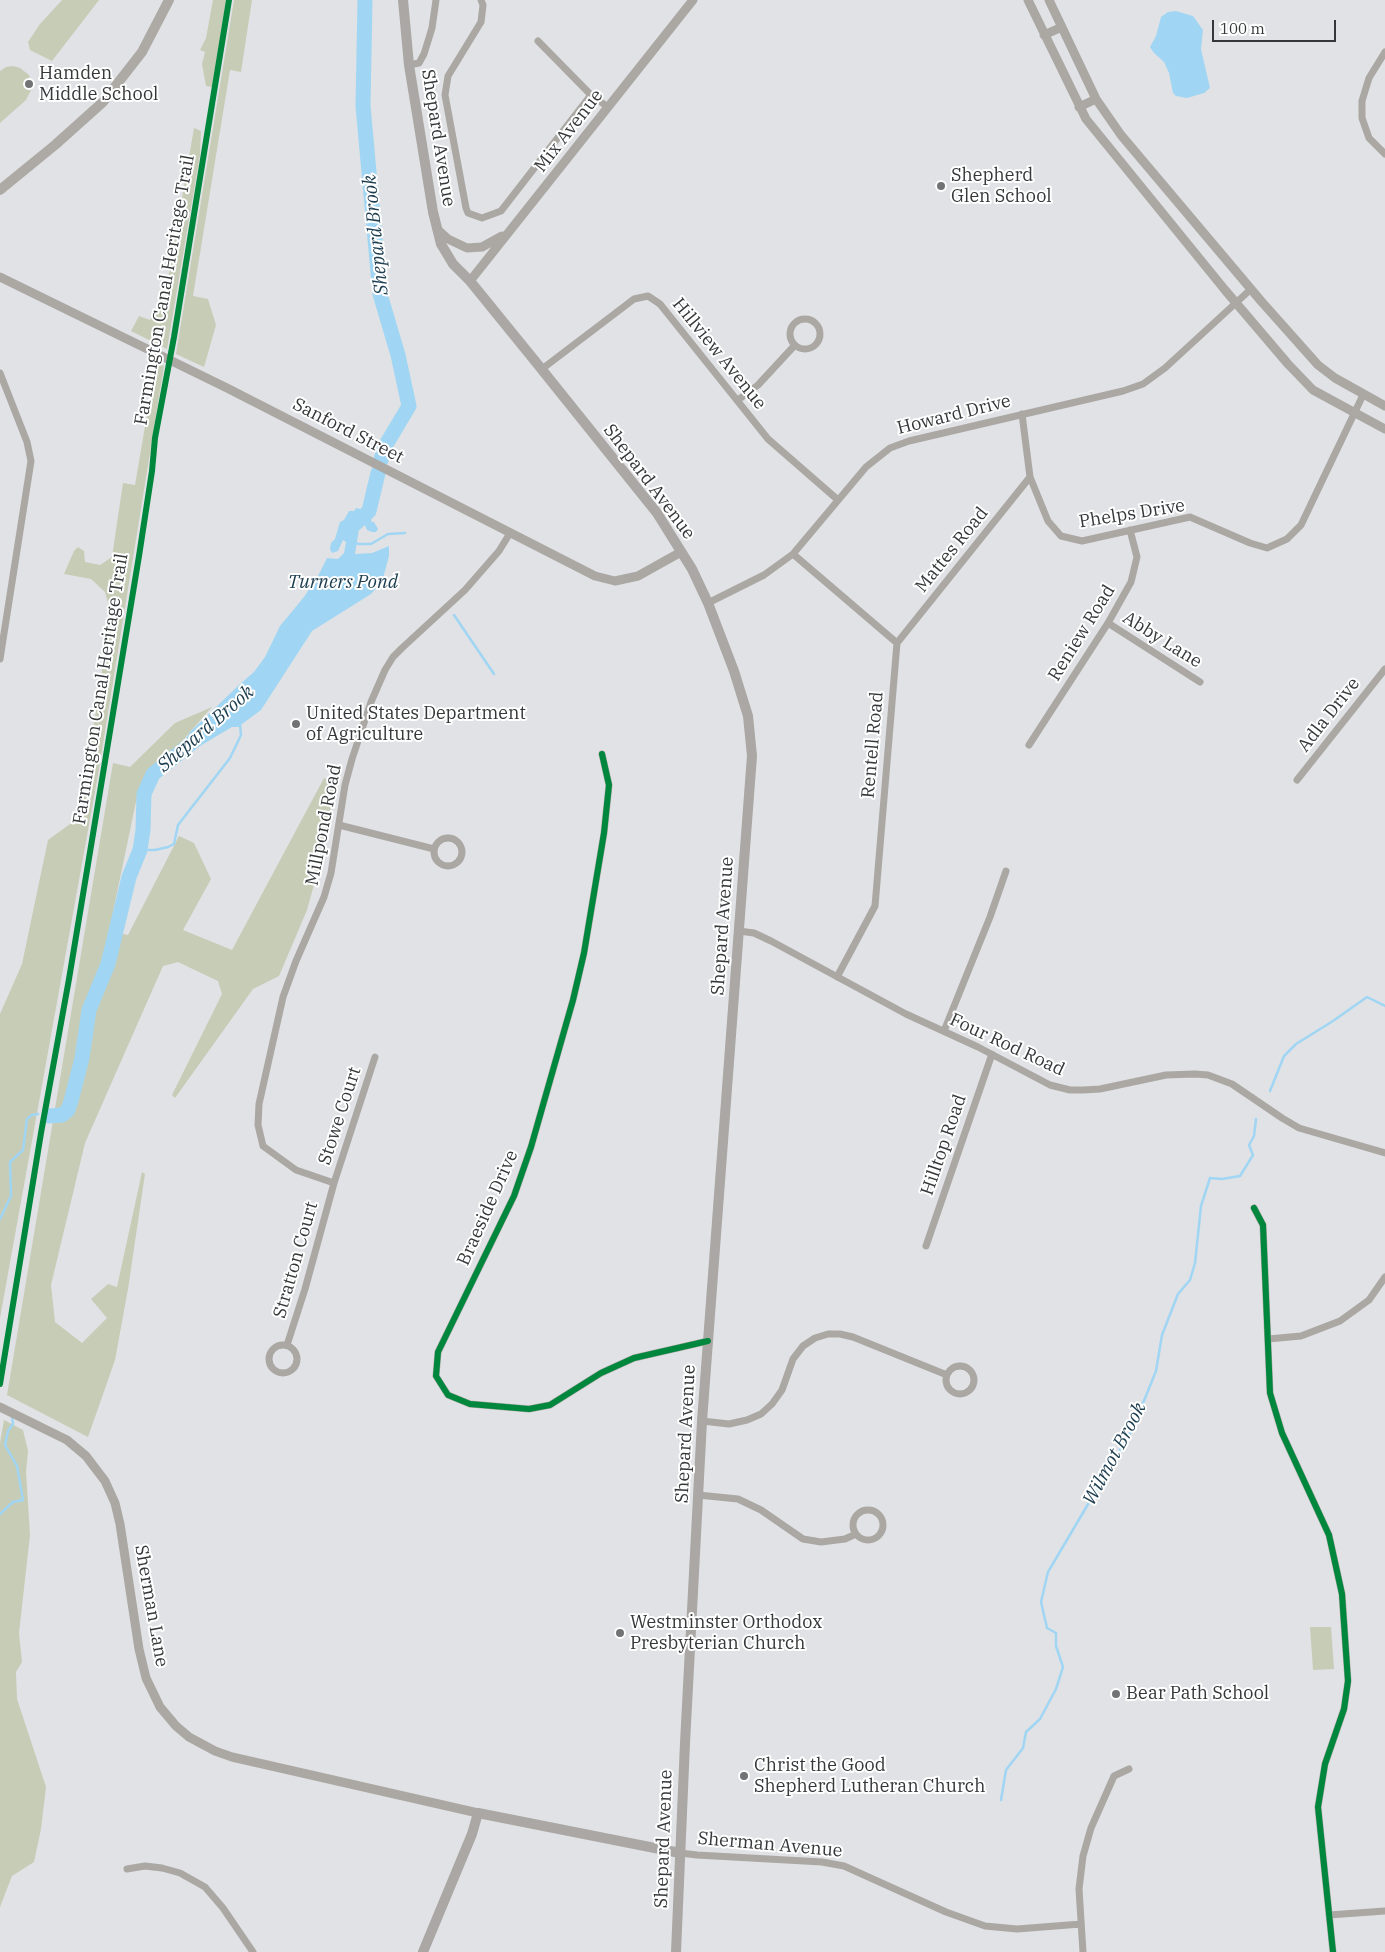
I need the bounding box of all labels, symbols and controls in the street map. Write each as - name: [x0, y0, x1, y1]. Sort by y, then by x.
- scale bar: [1215, 10, 1339, 42]
- text: 100 m: [1220, 19, 1265, 38]
- place label: Hamden Middle School: [39, 63, 158, 106]
- street label: Shepard Avenue: [416, 68, 460, 208]
- marker: Hamden Middle School: [23, 78, 35, 90]
- street label: Mix Avenue: [530, 85, 608, 177]
- street label: Farmington Canal Heritage Trail: [131, 153, 199, 427]
- place label: Shepherd Glen School: [951, 165, 1052, 208]
- water label: Shepard Brook: [358, 174, 394, 296]
- marker: Shepherd Glen School: [935, 180, 947, 192]
- street label: Hillview Avenue: [667, 294, 771, 414]
- street label: Howard Drive: [895, 390, 1013, 440]
- street label: Sanford Street: [289, 394, 407, 468]
- street label: Shepard Avenue: [599, 420, 699, 544]
- street label: Phelps Drive: [1077, 495, 1187, 533]
- street label: Mattes Road: [911, 503, 993, 597]
- street label: Farmington Canal Heritage Trail: [69, 552, 133, 826]
- water label: Turners Pond: [288, 572, 398, 594]
- street label: Reniew Road: [1044, 581, 1120, 685]
- street label: Abby Lane: [1118, 607, 1206, 673]
- street label: Adla Drive: [1293, 674, 1365, 756]
- water label: Shepard Brook: [153, 681, 259, 777]
- street label: Rentell Road: [858, 691, 888, 799]
- place label: United States Department of Agriculture: [306, 703, 526, 746]
- marker: United States Department of Agriculture: [290, 718, 302, 730]
- street label: Millpond Road: [302, 763, 346, 887]
- street label: Shepard Avenue: [707, 856, 739, 996]
- street label: Four Rod Road: [946, 1009, 1068, 1081]
- street label: Stowe Court: [314, 1064, 366, 1168]
- street label: Hilltop Road: [917, 1092, 971, 1198]
- street label: Braeside Drive: [453, 1147, 523, 1269]
- street label: Stratton Court: [269, 1199, 323, 1321]
- street label: Shepard Avenue: [672, 1364, 700, 1504]
- water label: Wilmot Brook: [1078, 1399, 1152, 1509]
- street label: Sherman Lane: [130, 1543, 172, 1669]
- place label: Westminster Orthodox Presbyterian Church: [630, 1612, 822, 1655]
- marker: Westminster Orthodox Presbyterian Church: [614, 1627, 626, 1639]
- place label: Bear Path School: [1126, 1683, 1269, 1705]
- marker: Bear Path School: [1110, 1688, 1122, 1700]
- place label: Christ the Good Shepherd Lutheran Church: [754, 1755, 985, 1798]
- street label: Shepard Avenue: [651, 1769, 677, 1909]
- marker: Christ the Good Shepherd Lutheran Church: [738, 1770, 750, 1782]
- street label: Sherman Avenue: [697, 1828, 843, 1862]

